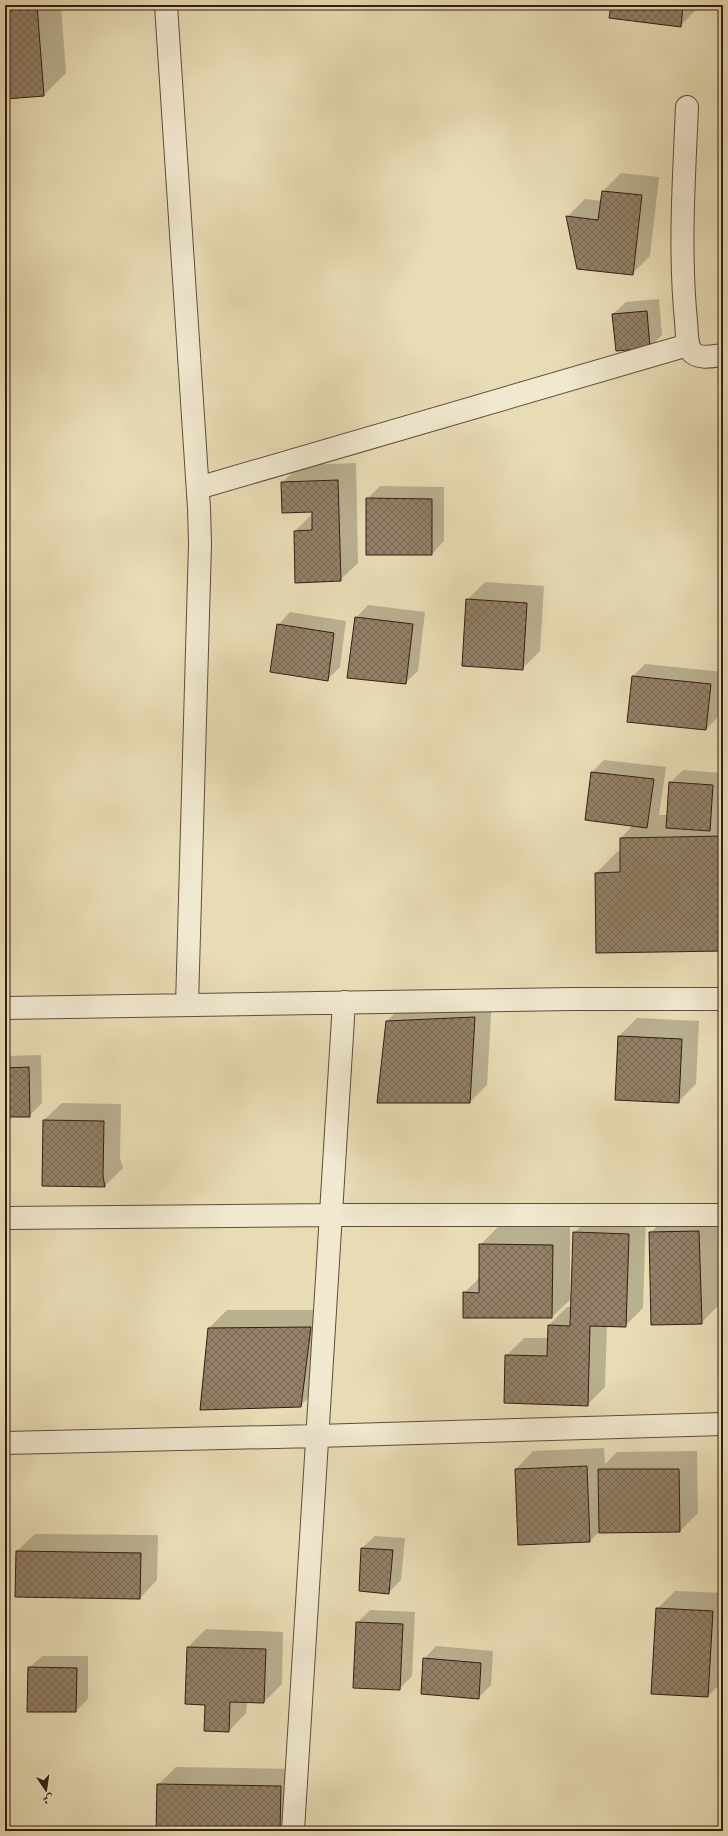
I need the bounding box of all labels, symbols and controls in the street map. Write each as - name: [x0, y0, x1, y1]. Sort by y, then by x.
- north arrow: [26, 1770, 66, 1810]
- text: ش: [41, 1791, 55, 1808]

